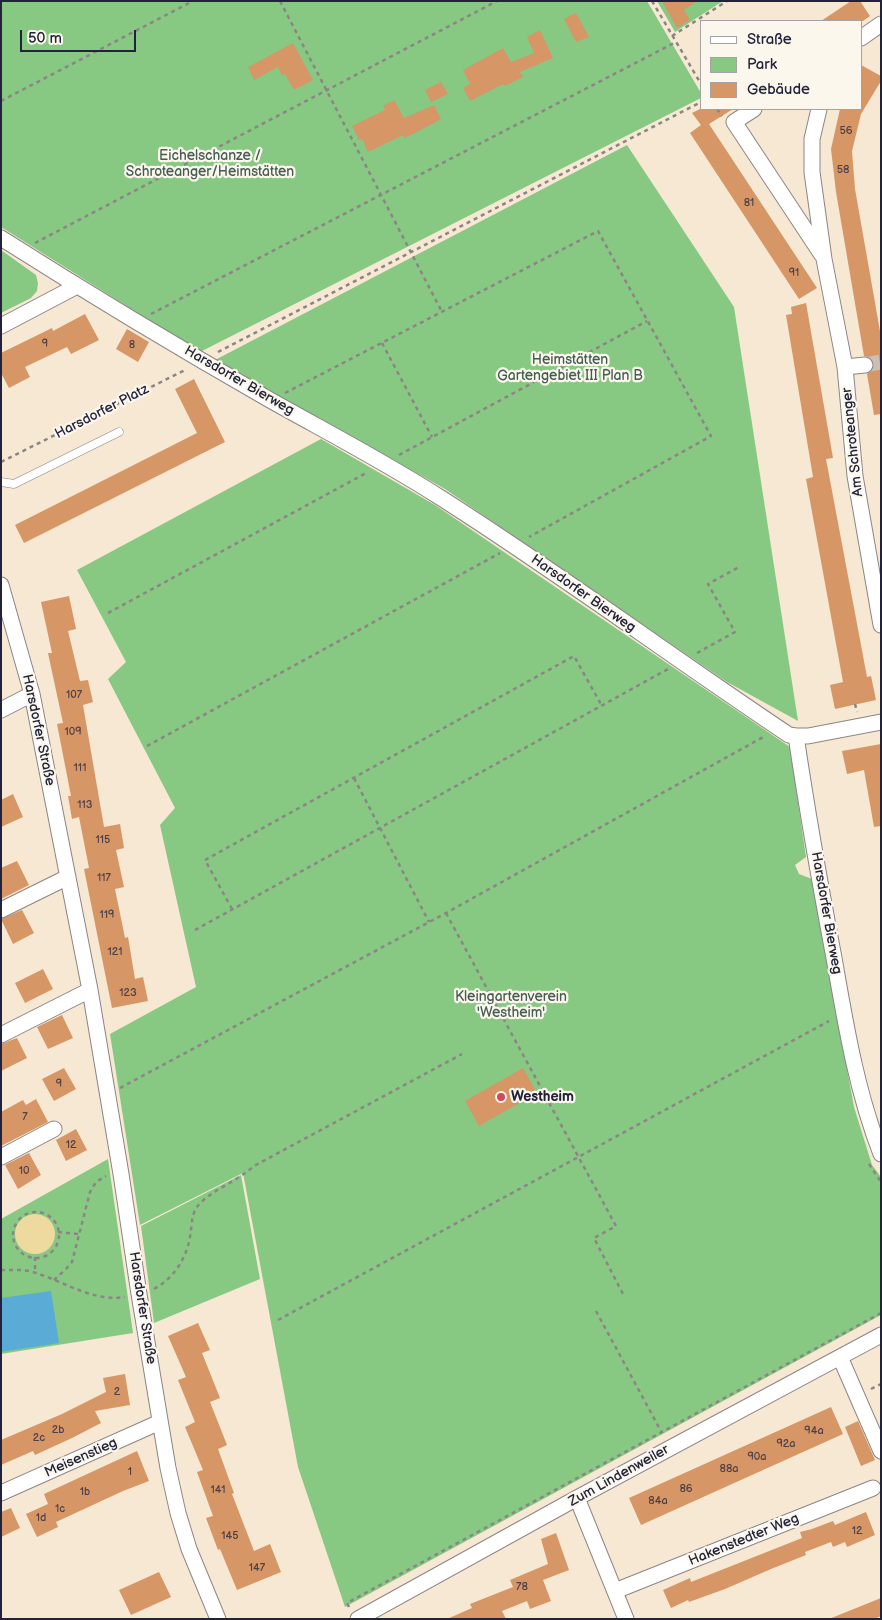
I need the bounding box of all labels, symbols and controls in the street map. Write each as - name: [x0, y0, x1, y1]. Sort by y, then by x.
- scale bar: [22, 20, 139, 52]
- legend: [700, 20, 862, 110]
- text: 50 m: [28, 29, 62, 48]
- text: Straße: [747, 30, 792, 49]
- text: Park: [747, 55, 777, 74]
- text: Gebäude: [747, 80, 810, 99]
- house number: 56: [839, 124, 853, 138]
- park label: Eichelschanze / Schroteanger/Heimstätten: [126, 148, 294, 180]
- house number: 58: [837, 163, 849, 177]
- house number: 81: [744, 196, 754, 210]
- house number: 91: [789, 266, 799, 280]
- house number: 9: [42, 337, 48, 351]
- house number: 8: [129, 338, 135, 352]
- street label: Harsdorfer Bierweg: [181, 343, 297, 419]
- park label: Heimstätten Gartengebiet III Plan B: [497, 352, 643, 384]
- street label: Harsdorfer Platz: [52, 381, 152, 443]
- street label: Am Schroteanger: [839, 387, 867, 497]
- street label: Harsdorfer Bierweg: [527, 552, 639, 636]
- street label: Harsdorfer Straße: [18, 673, 58, 787]
- house number: 107: [66, 688, 82, 702]
- house number: 109: [64, 725, 82, 739]
- house number: 111: [74, 761, 86, 775]
- house number: 113: [77, 798, 93, 812]
- house number: 115: [96, 833, 110, 847]
- street label: Harsdorfer Bierweg: [807, 850, 845, 976]
- house number: 117: [97, 871, 111, 885]
- house number: 119: [100, 908, 114, 922]
- house number: 121: [108, 945, 122, 959]
- house number: 123: [119, 986, 137, 1000]
- park label: Kleingartenverein 'Westheim': [455, 989, 567, 1022]
- house number: 9: [56, 1077, 62, 1091]
- place label: Westheim: [511, 1089, 574, 1105]
- marker: Westheim: [495, 1091, 507, 1103]
- house number: 7: [22, 1110, 28, 1124]
- house number: 12: [66, 1138, 76, 1152]
- house number: 10: [19, 1164, 29, 1178]
- street label: Harsdorfer Straße: [125, 1251, 159, 1365]
- house number: 2: [114, 1385, 120, 1399]
- house number: 2b: [52, 1423, 64, 1437]
- house number: 94a: [804, 1424, 824, 1438]
- house number: 2c: [33, 1431, 45, 1445]
- street label: Meisenstieg: [42, 1435, 120, 1481]
- house number: 92a: [776, 1437, 796, 1451]
- street label: Zum Lindenweiler: [566, 1442, 672, 1510]
- house number: 90a: [747, 1450, 767, 1464]
- house number: 88a: [719, 1462, 739, 1476]
- house number: 1: [128, 1465, 132, 1479]
- house number: 86: [679, 1482, 693, 1496]
- house number: 141: [210, 1483, 226, 1497]
- house number: 1b: [80, 1485, 90, 1499]
- house number: 84a: [648, 1494, 668, 1508]
- house number: 1c: [55, 1502, 65, 1516]
- street label: Hakenstedter Weg: [686, 1510, 802, 1570]
- house number: 1d: [36, 1511, 46, 1525]
- house number: 12: [852, 1524, 862, 1538]
- house number: 145: [221, 1529, 239, 1543]
- house number: 147: [249, 1561, 265, 1575]
- house number: 78: [516, 1580, 528, 1594]

